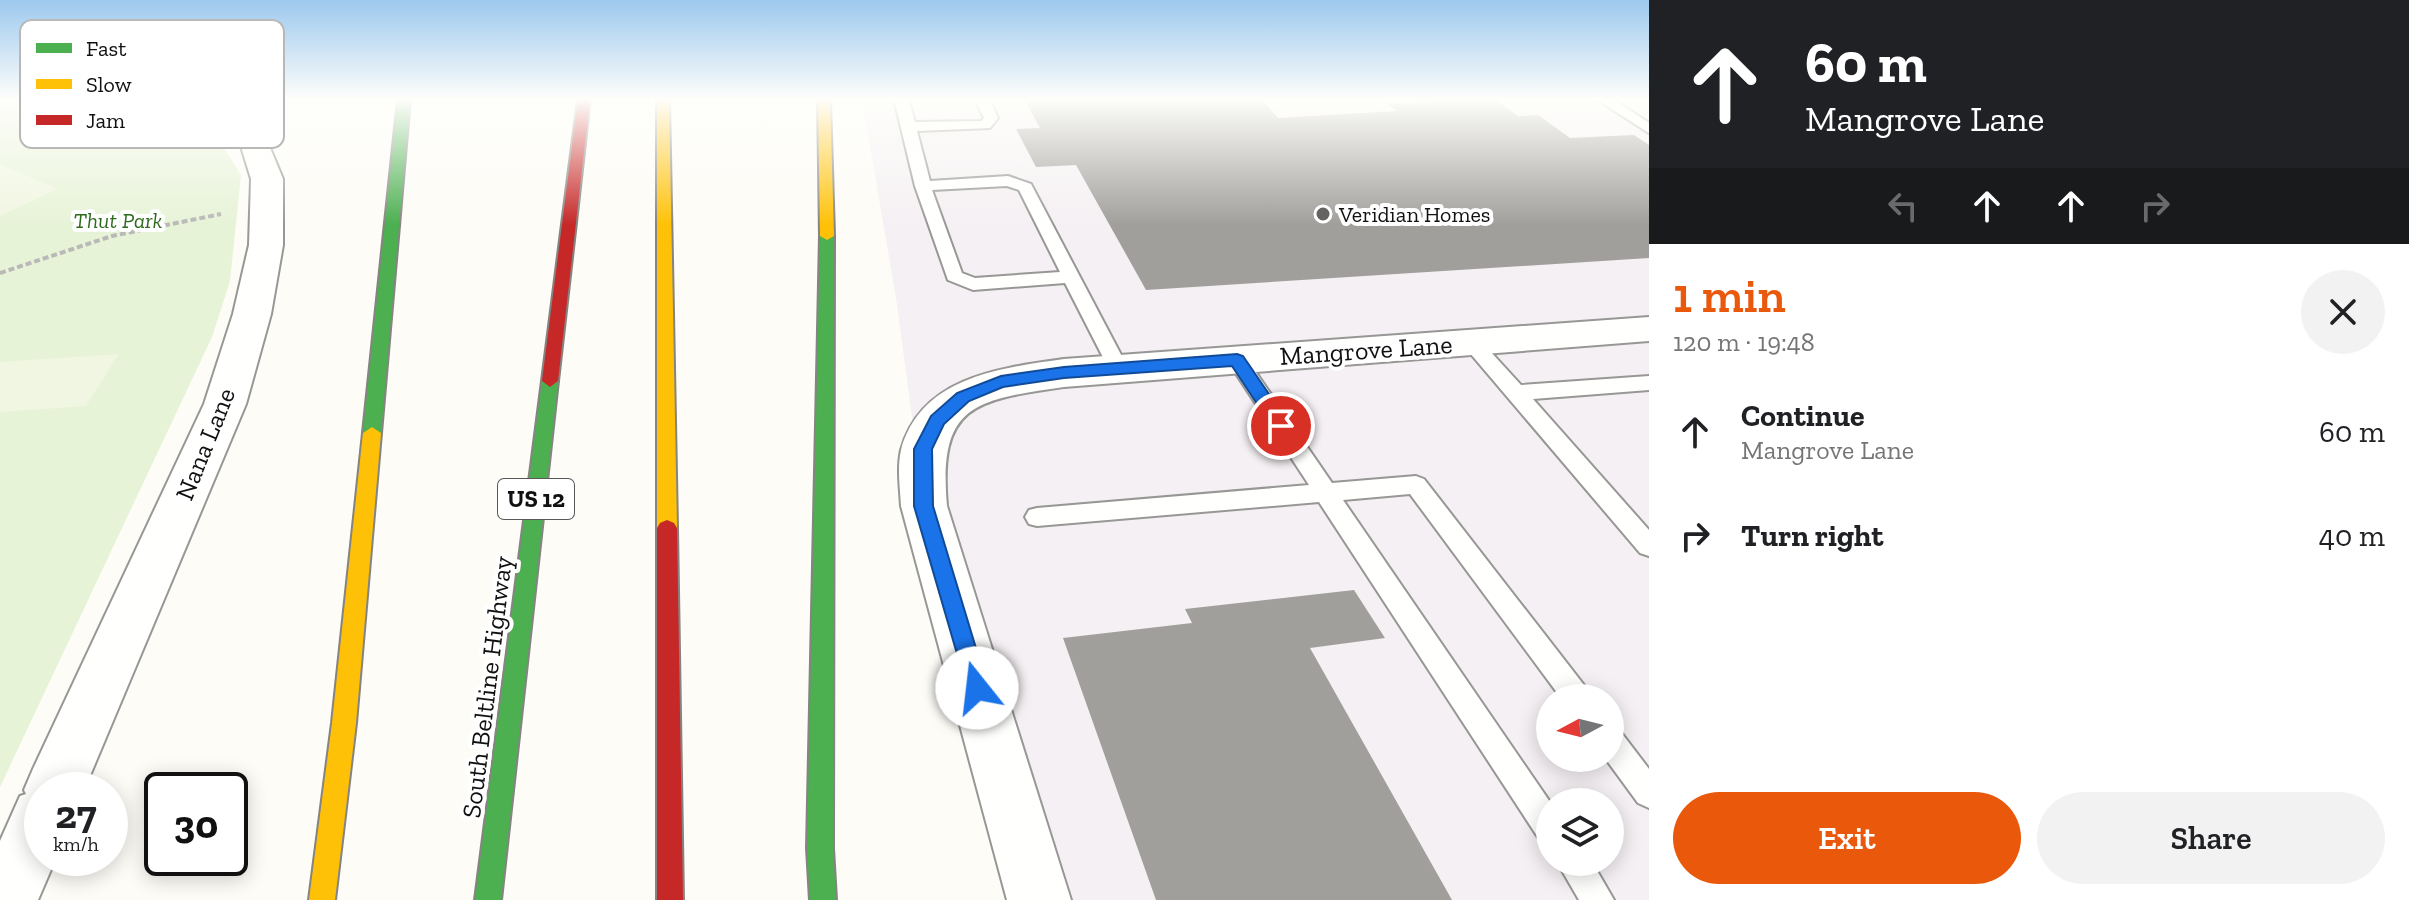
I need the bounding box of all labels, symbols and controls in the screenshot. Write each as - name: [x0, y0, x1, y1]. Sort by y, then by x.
- legend: [20, 20, 284, 148]
- text: 60 m: [1805, 29, 1927, 96]
- icon: ahead: [1673, 32, 1777, 136]
- text: Fast: [86, 35, 127, 62]
- text: Slow: [86, 71, 132, 98]
- text: Mangrove Lane: [1805, 97, 2045, 140]
- text: Jam: [86, 107, 125, 134]
- icon: left: [1881, 184, 1925, 228]
- icon: ahead: [1965, 184, 2009, 228]
- icon: ahead: [2049, 184, 2093, 228]
- icon: right: [2133, 184, 2177, 228]
- place label: Veridian Homes: [1338, 201, 1490, 228]
- marker: Veridian Homes: [1314, 205, 1332, 223]
- park label: Thut Park: [74, 207, 163, 234]
- text: 1 min: [1673, 267, 1786, 324]
- button: close: [2301, 270, 2385, 354]
- text: 120 m · 19:48: [1673, 326, 1815, 358]
- street label: Mangrove Lane: [1279, 328, 1453, 372]
- street label: Nana Lane: [168, 383, 242, 505]
- pin: [1247, 392, 1315, 460]
- text: Continue: [1741, 398, 1865, 434]
- icon: arrive: [1259, 404, 1303, 448]
- icon: ahead: [1673, 410, 1717, 454]
- text: 60 m: [2319, 414, 2385, 450]
- text: Mangrove Lane: [1741, 434, 1914, 466]
- road number: US 12: [498, 479, 574, 519]
- icon: right: [1673, 514, 1717, 558]
- text: Turn right: [1741, 518, 1883, 554]
- text: 40 m: [2319, 518, 2385, 554]
- street label: South Beltline Highway: [455, 553, 519, 820]
- position arrow: [935, 646, 1019, 730]
- north arrow: [1536, 684, 1624, 772]
- map controls: [1536, 684, 1624, 876]
- speed limit sign: 30: [144, 772, 248, 876]
- button: layers: [1536, 788, 1624, 876]
- text: 27: [55, 790, 97, 838]
- button: Exit: [1673, 792, 2021, 884]
- button: Share: [2037, 792, 2385, 884]
- text: km/h: [53, 832, 99, 856]

